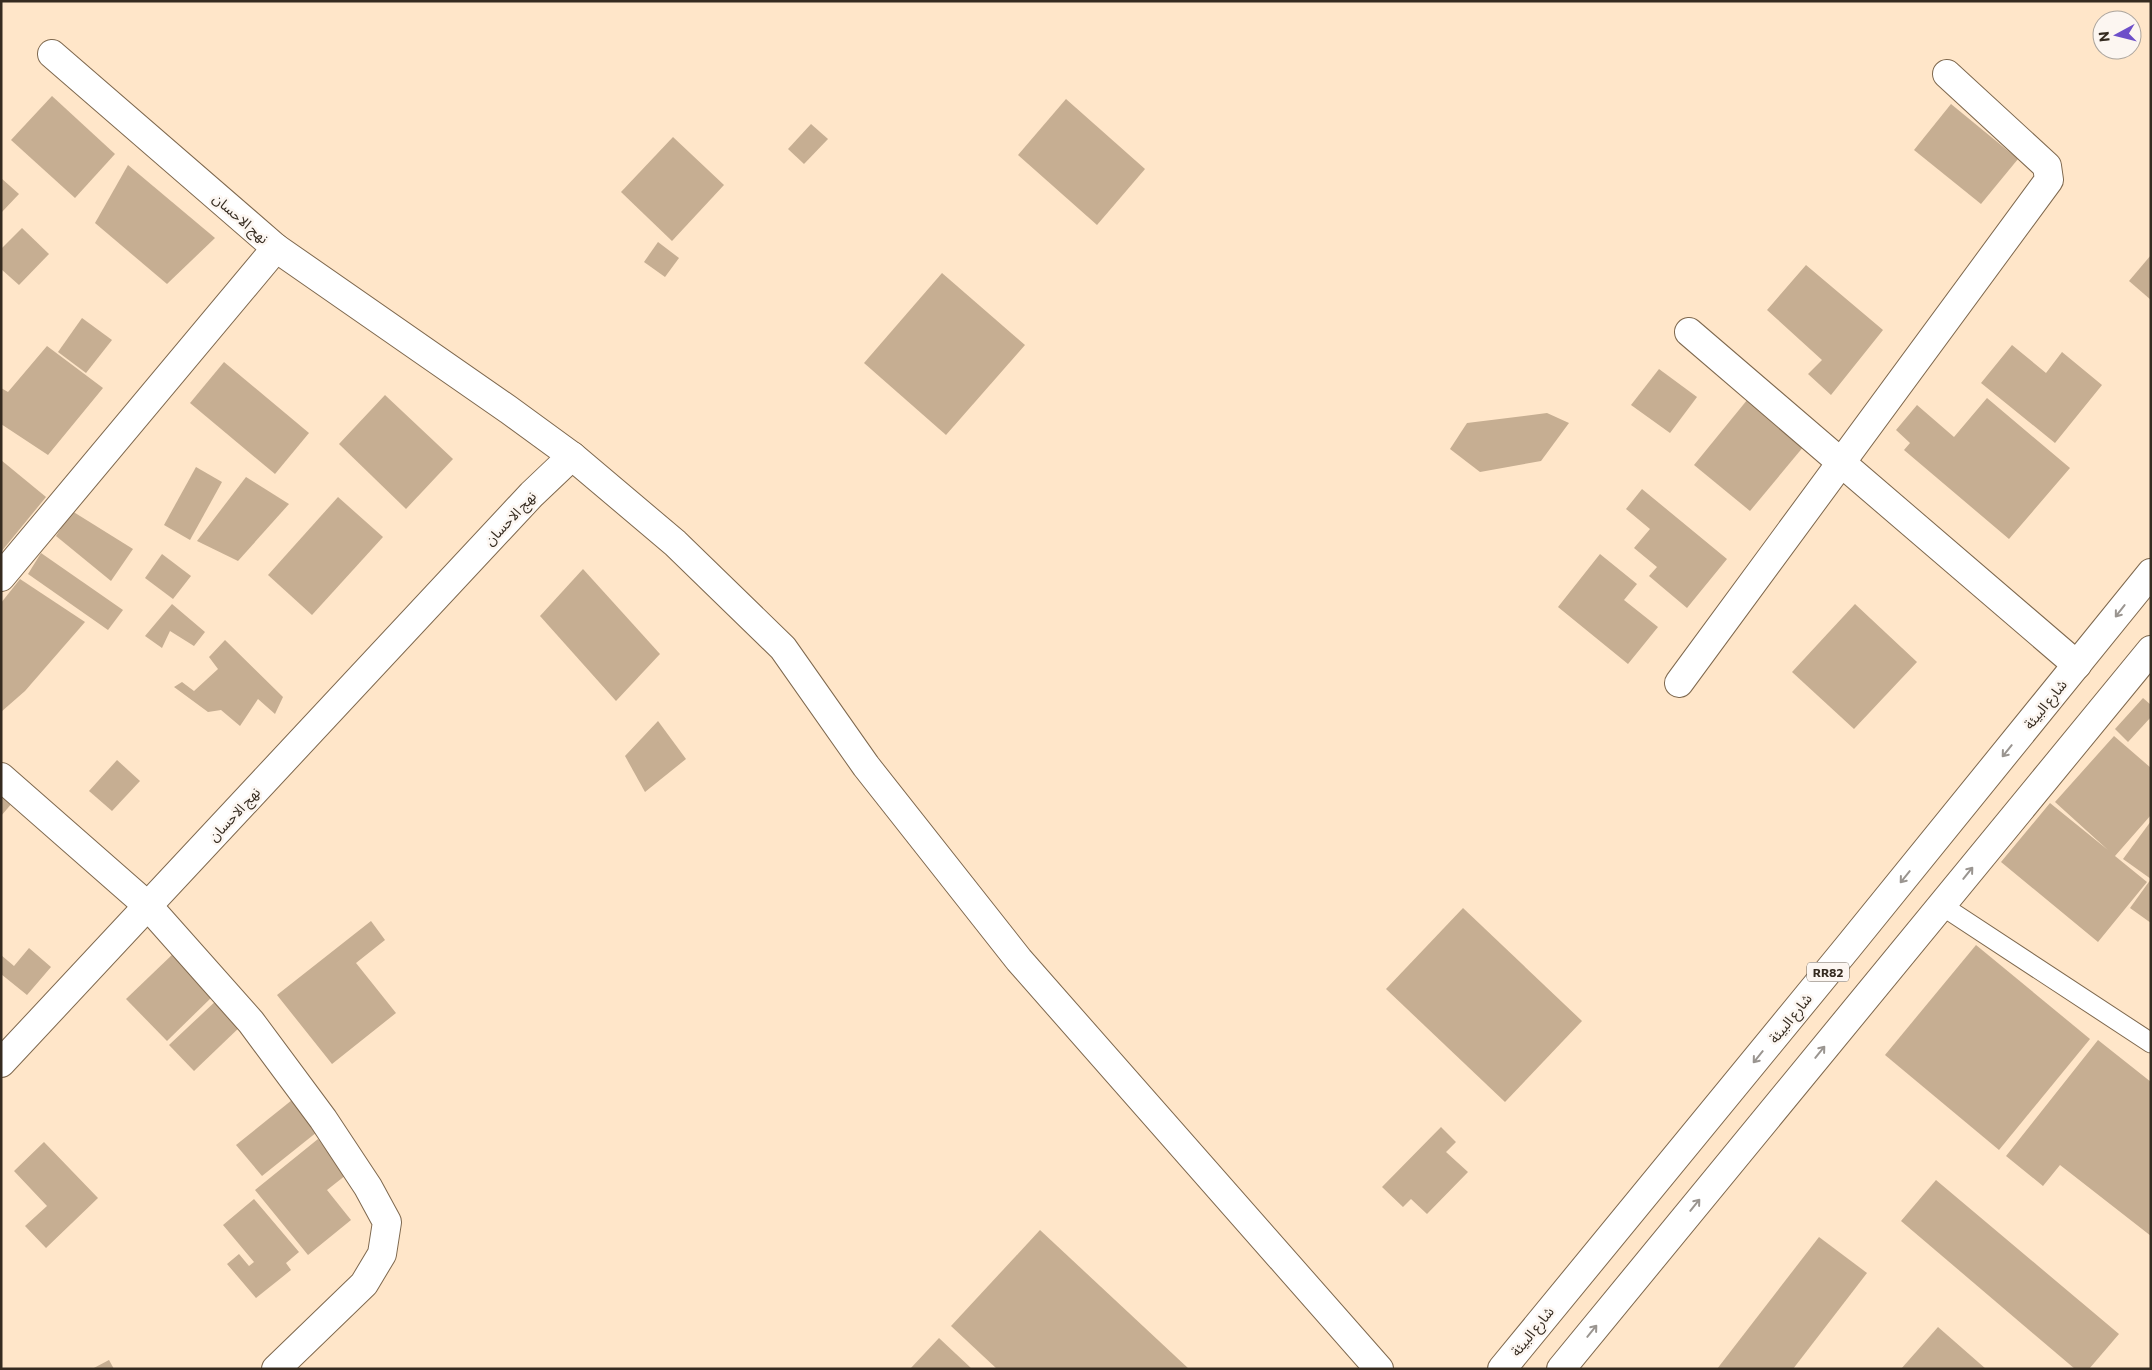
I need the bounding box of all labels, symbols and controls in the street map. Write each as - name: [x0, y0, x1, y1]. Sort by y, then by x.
- north arrow: [2092, 10, 2142, 60]
- text: N: [2095, 30, 2113, 43]
- street label: نهج الاحسان: [208, 189, 272, 249]
- street label: نهج الاحسان: [481, 487, 542, 551]
- one-way arrow: [2115, 604, 2126, 617]
- street label: شارع البيئة: [2020, 676, 2072, 734]
- one-way arrow: [2002, 744, 2013, 757]
- street label: نهج الاحسان: [205, 783, 266, 847]
- one-way arrow: [1962, 866, 1973, 879]
- one-way arrow: [1899, 870, 1910, 883]
- road number: RR82: [1807, 962, 1849, 982]
- street label: شارع البيئة: [1765, 990, 1817, 1048]
- one-way arrow: [1814, 1046, 1825, 1059]
- one-way arrow: [1752, 1050, 1763, 1063]
- one-way arrow: [1689, 1199, 1700, 1212]
- street label: شارع البيئة: [1507, 1303, 1559, 1361]
- one-way arrow: [1587, 1325, 1598, 1338]

